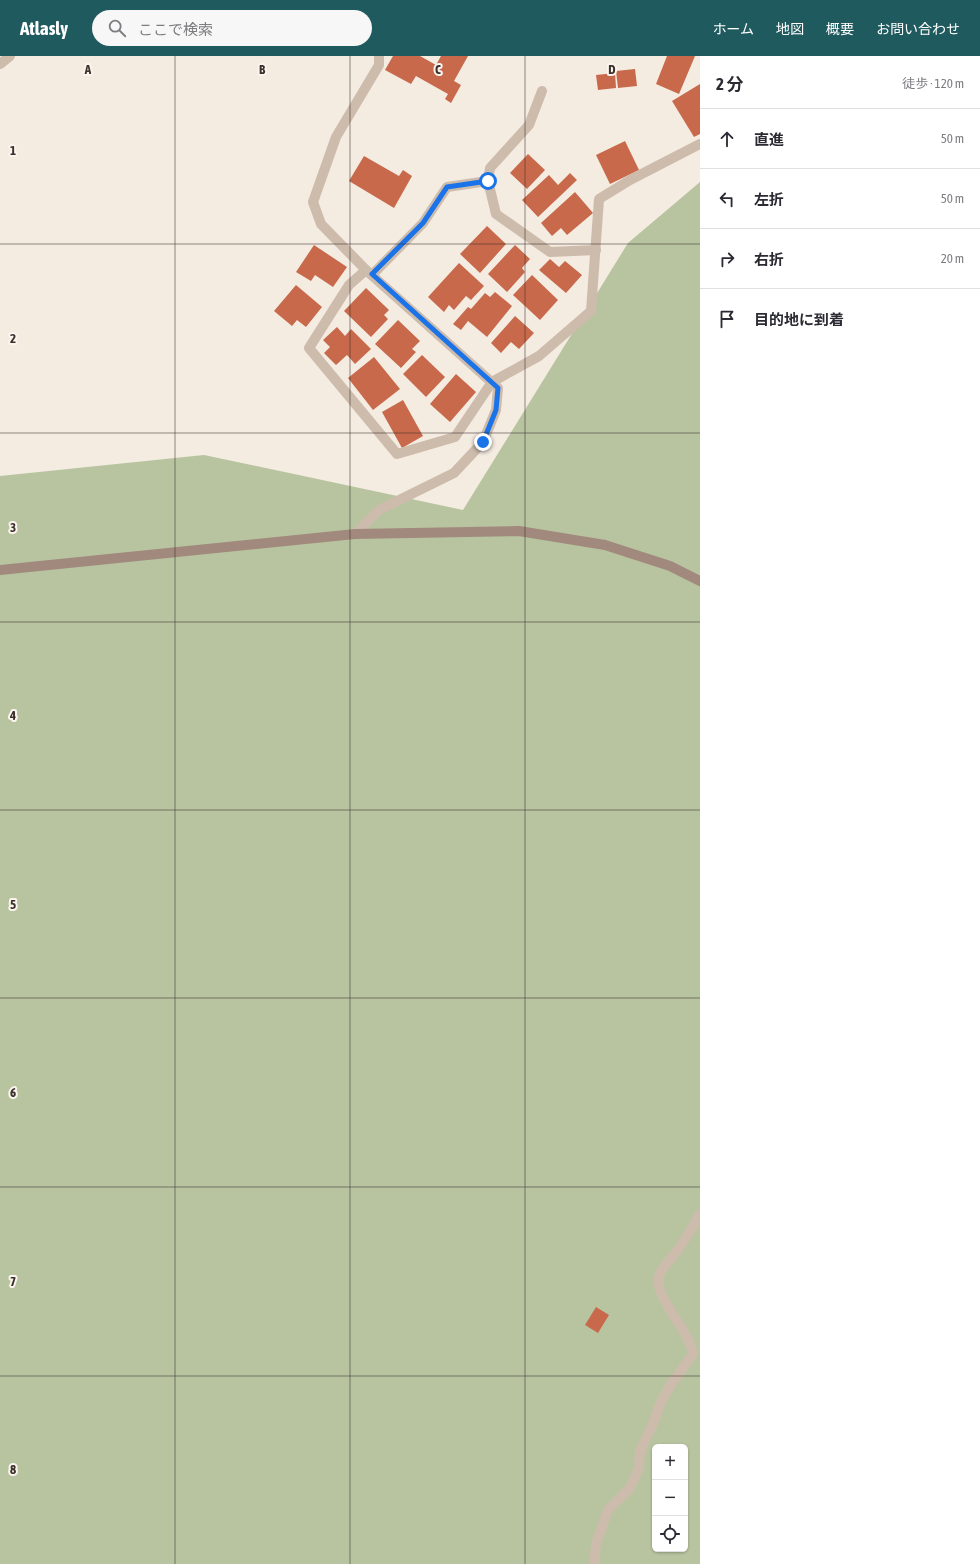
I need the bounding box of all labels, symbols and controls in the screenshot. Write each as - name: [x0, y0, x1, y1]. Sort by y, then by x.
- search box: [92, 10, 372, 46]
- text: Atlasly: [20, 17, 68, 39]
- icon: search: [106, 17, 128, 39]
- text: ここで検索: [138, 21, 213, 38]
- text: ホーム: [712, 21, 754, 37]
- text: 地図: [776, 21, 804, 37]
- text: 概要: [826, 21, 854, 37]
- text: お問い合わせ: [876, 21, 960, 37]
- text: A: [84, 62, 92, 77]
- text: B: [259, 62, 266, 77]
- text: C: [435, 62, 441, 77]
- text: D: [608, 62, 616, 77]
- text: 2 分: [716, 74, 743, 94]
- text: 徒歩 · 120 m: [902, 76, 964, 91]
- icon: ahead: [716, 128, 738, 150]
- text: 直進: [754, 131, 784, 148]
- text: 50 m: [941, 131, 964, 146]
- text: 1: [10, 143, 16, 158]
- route start: [479, 172, 497, 190]
- icon: left: [716, 188, 738, 210]
- text: 左折: [754, 191, 784, 208]
- text: 50 m: [941, 191, 964, 206]
- icon: right: [716, 248, 738, 270]
- text: 右折: [754, 251, 784, 268]
- text: 20 m: [941, 251, 964, 266]
- icon: arrive: [716, 308, 738, 330]
- text: 目的地に到着: [754, 311, 844, 328]
- text: 2: [10, 331, 16, 346]
- route end: [474, 433, 492, 451]
- text: 3: [10, 520, 16, 535]
- text: 4: [9, 708, 16, 723]
- text: 5: [10, 897, 16, 912]
- text: 6: [10, 1085, 16, 1100]
- text: 7: [10, 1274, 16, 1289]
- map controls: [652, 1444, 688, 1552]
- button: +: [652, 1444, 688, 1480]
- text: 8: [10, 1462, 16, 1477]
- button: −: [652, 1480, 688, 1516]
- button: locate: [652, 1516, 688, 1552]

